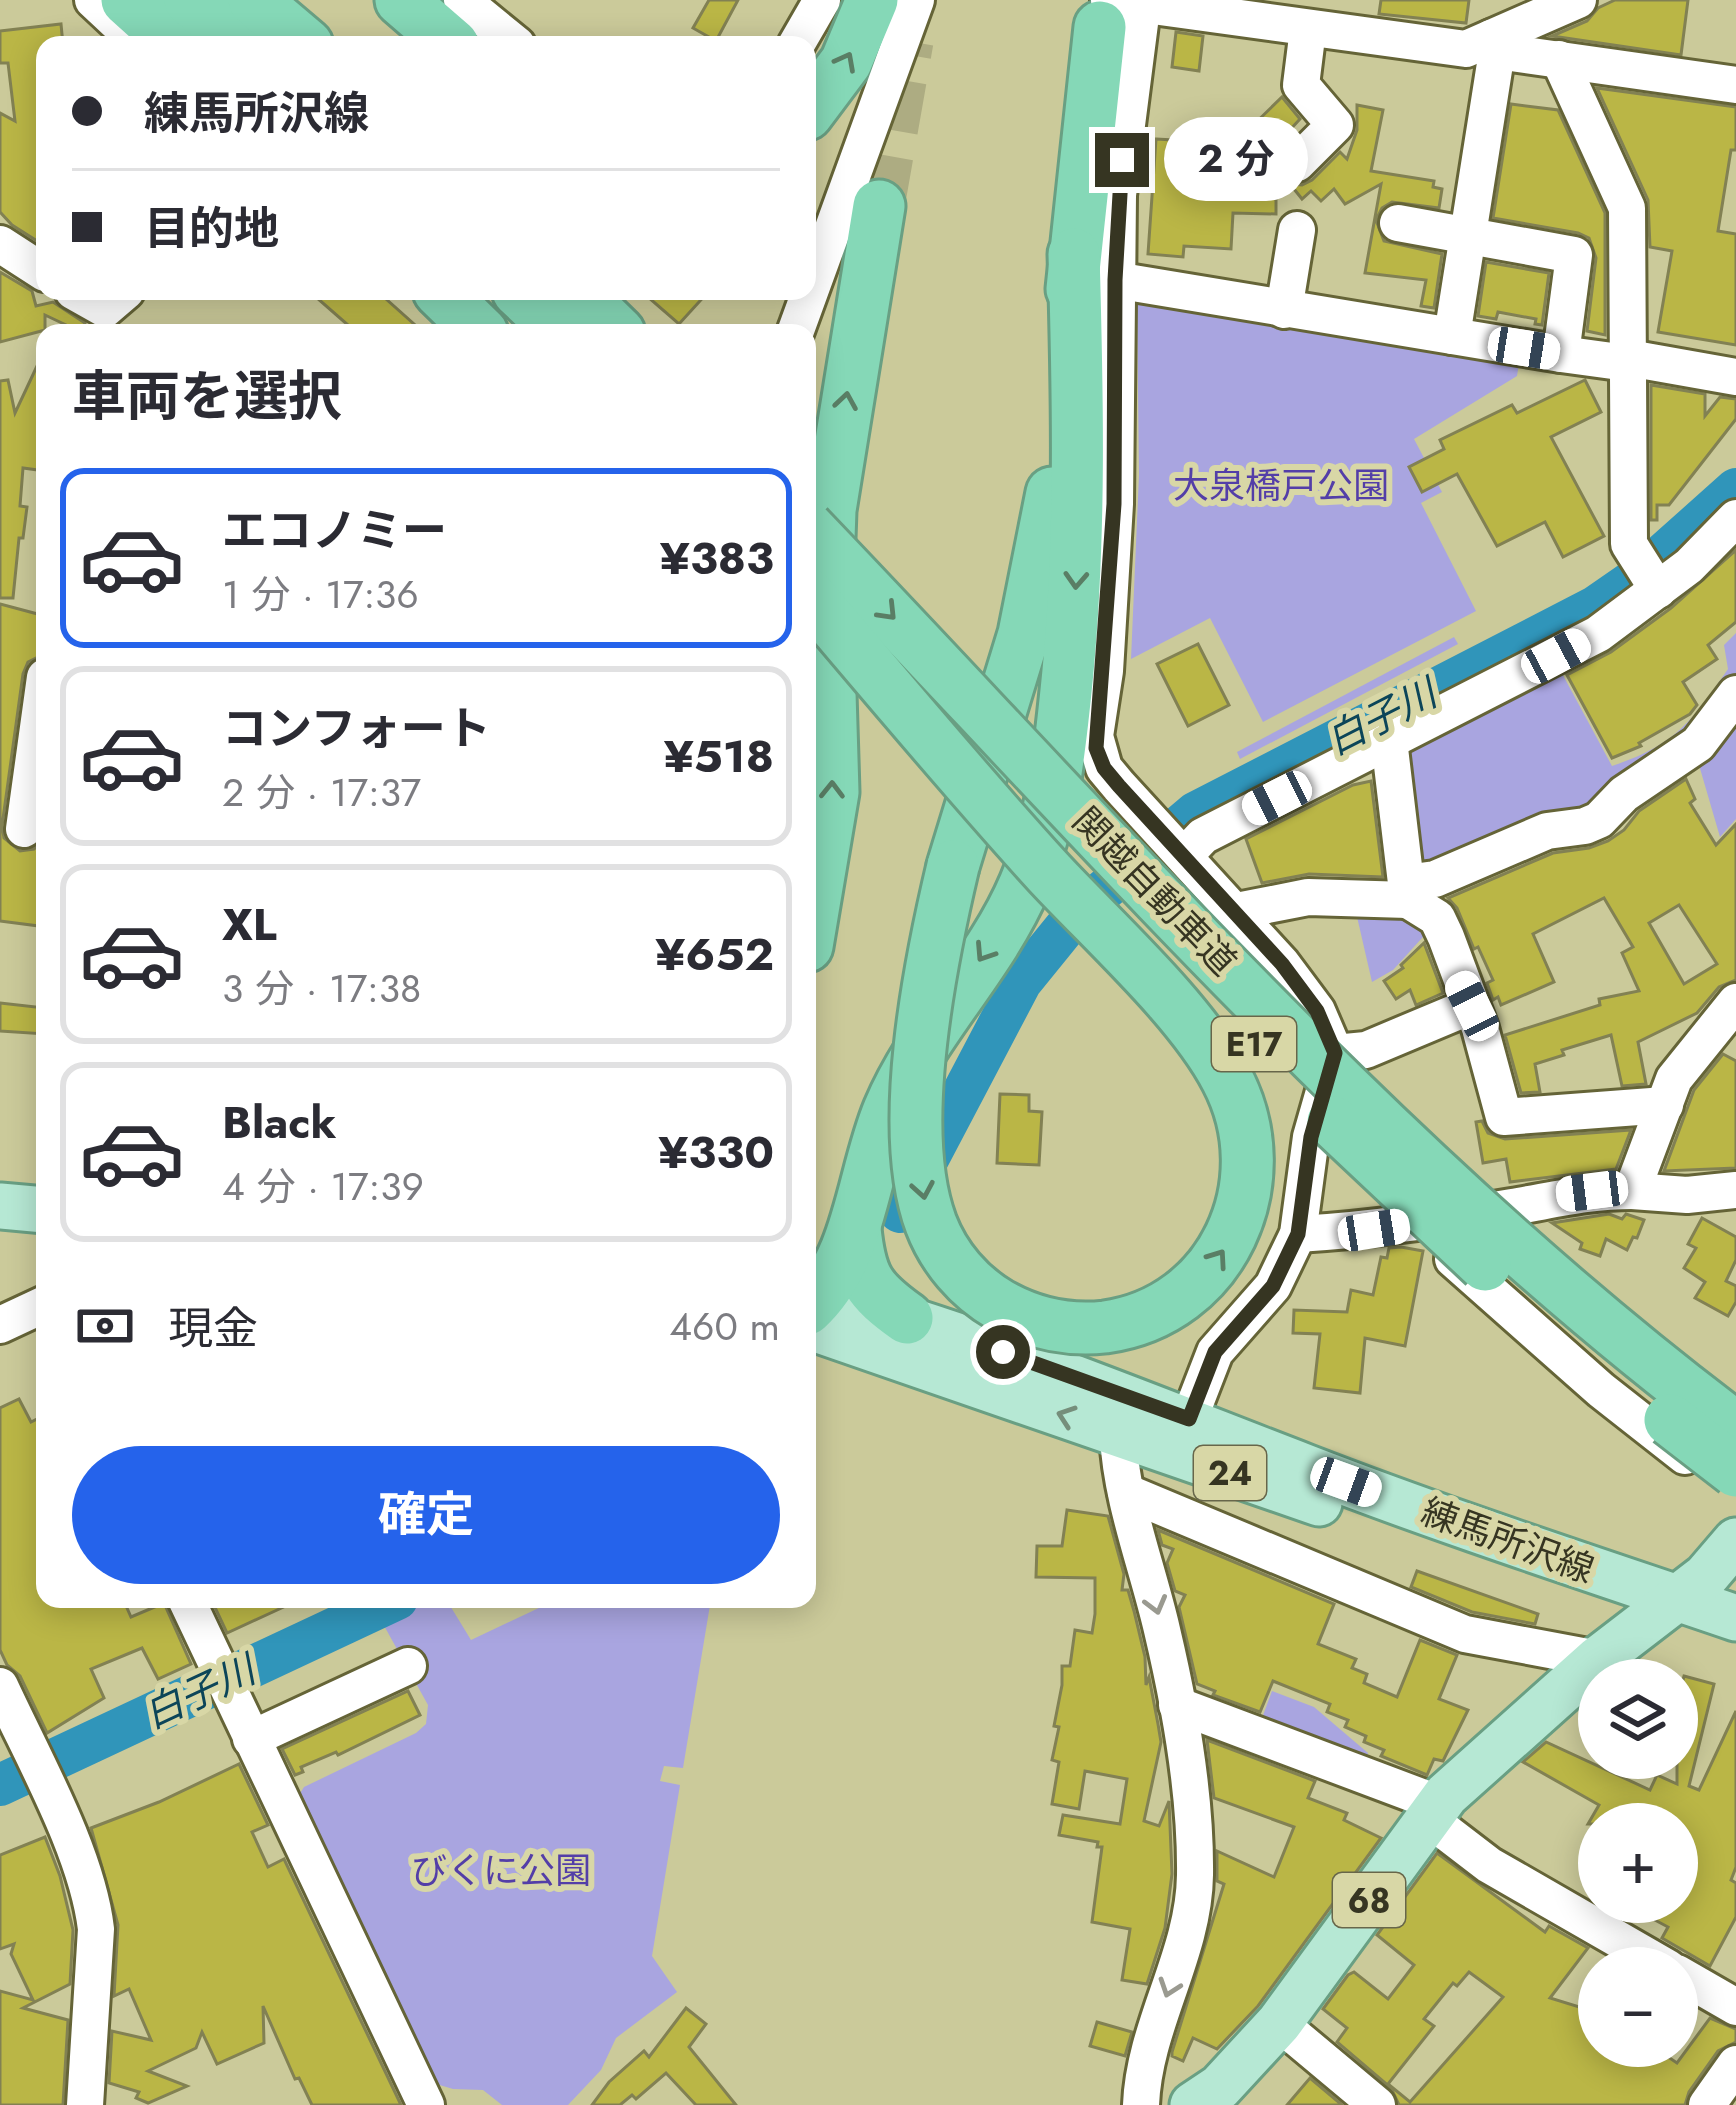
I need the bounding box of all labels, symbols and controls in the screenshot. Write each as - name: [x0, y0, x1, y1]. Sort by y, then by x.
- one-way arrow: [831, 51, 854, 73]
- text: 練馬所沢線: [144, 81, 369, 146]
- callout: 2 分: [1164, 118, 1308, 202]
- text: 2 分: [1198, 130, 1274, 187]
- route end: [1095, 133, 1149, 187]
- text: 目的地: [144, 196, 279, 261]
- car: [1486, 325, 1562, 371]
- text: 車両を選択: [72, 357, 342, 435]
- one-way arrow: [833, 391, 858, 411]
- park label: 大泉橋戸公園: [1173, 459, 1389, 511]
- text: エコノミー: [222, 498, 447, 563]
- icon: car: [78, 504, 186, 612]
- text: ¥383: [660, 526, 774, 591]
- text: 1 分 · 17:36: [222, 566, 419, 623]
- one-way arrow: [1063, 571, 1089, 590]
- one-way arrow: [873, 598, 895, 619]
- car: [1516, 623, 1596, 689]
- water label: 白子川: [1316, 663, 1450, 769]
- text: コンフォート: [222, 696, 491, 761]
- icon: car: [78, 702, 186, 810]
- text: ¥518: [664, 724, 774, 789]
- text: 2 分 · 17:37: [222, 764, 421, 821]
- car: [1237, 766, 1317, 830]
- one-way arrow: [819, 780, 845, 799]
- street label: 関越自動車道: [1061, 795, 1249, 987]
- text: XL: [222, 892, 277, 957]
- icon: car: [78, 900, 186, 1008]
- text: ¥652: [655, 922, 774, 987]
- one-way arrow: [977, 940, 999, 962]
- text: 3 分 · 17:38: [222, 960, 421, 1017]
- car: [1440, 966, 1504, 1046]
- road number: E17: [1212, 1017, 1296, 1071]
- text: Black: [222, 1090, 336, 1155]
- icon: car: [78, 1098, 186, 1206]
- text: ¥330: [658, 1120, 774, 1185]
- text: 4 分 · 17:39: [222, 1158, 424, 1215]
- car: [1554, 1169, 1630, 1213]
- one-way arrow: [910, 1179, 935, 1199]
- car: [1336, 1207, 1412, 1253]
- one-way arrow: [1204, 1249, 1226, 1271]
- icon: cash: [72, 1293, 138, 1359]
- text: 現金: [168, 1296, 258, 1361]
- text: 460 m: [669, 1298, 780, 1355]
- route start: [976, 1325, 1030, 1379]
- one-way arrow: [1057, 1406, 1078, 1430]
- button: 確定: [72, 1446, 780, 1584]
- road number: 24: [1194, 1446, 1266, 1500]
- car: [1306, 1453, 1386, 1511]
- street label: 練馬所沢線: [1415, 1485, 1601, 1595]
- one-way arrow: [1141, 1594, 1166, 1615]
- water label: 白子川: [134, 1640, 268, 1743]
- map controls: [1578, 1659, 1698, 2067]
- button: layers: [1578, 1659, 1698, 1779]
- button: +: [1578, 1803, 1698, 1923]
- park label: びくに公園: [411, 1844, 591, 1896]
- road number: 68: [1333, 1873, 1405, 1927]
- button: −: [1578, 1947, 1698, 2067]
- one-way arrow: [1159, 1976, 1183, 1997]

